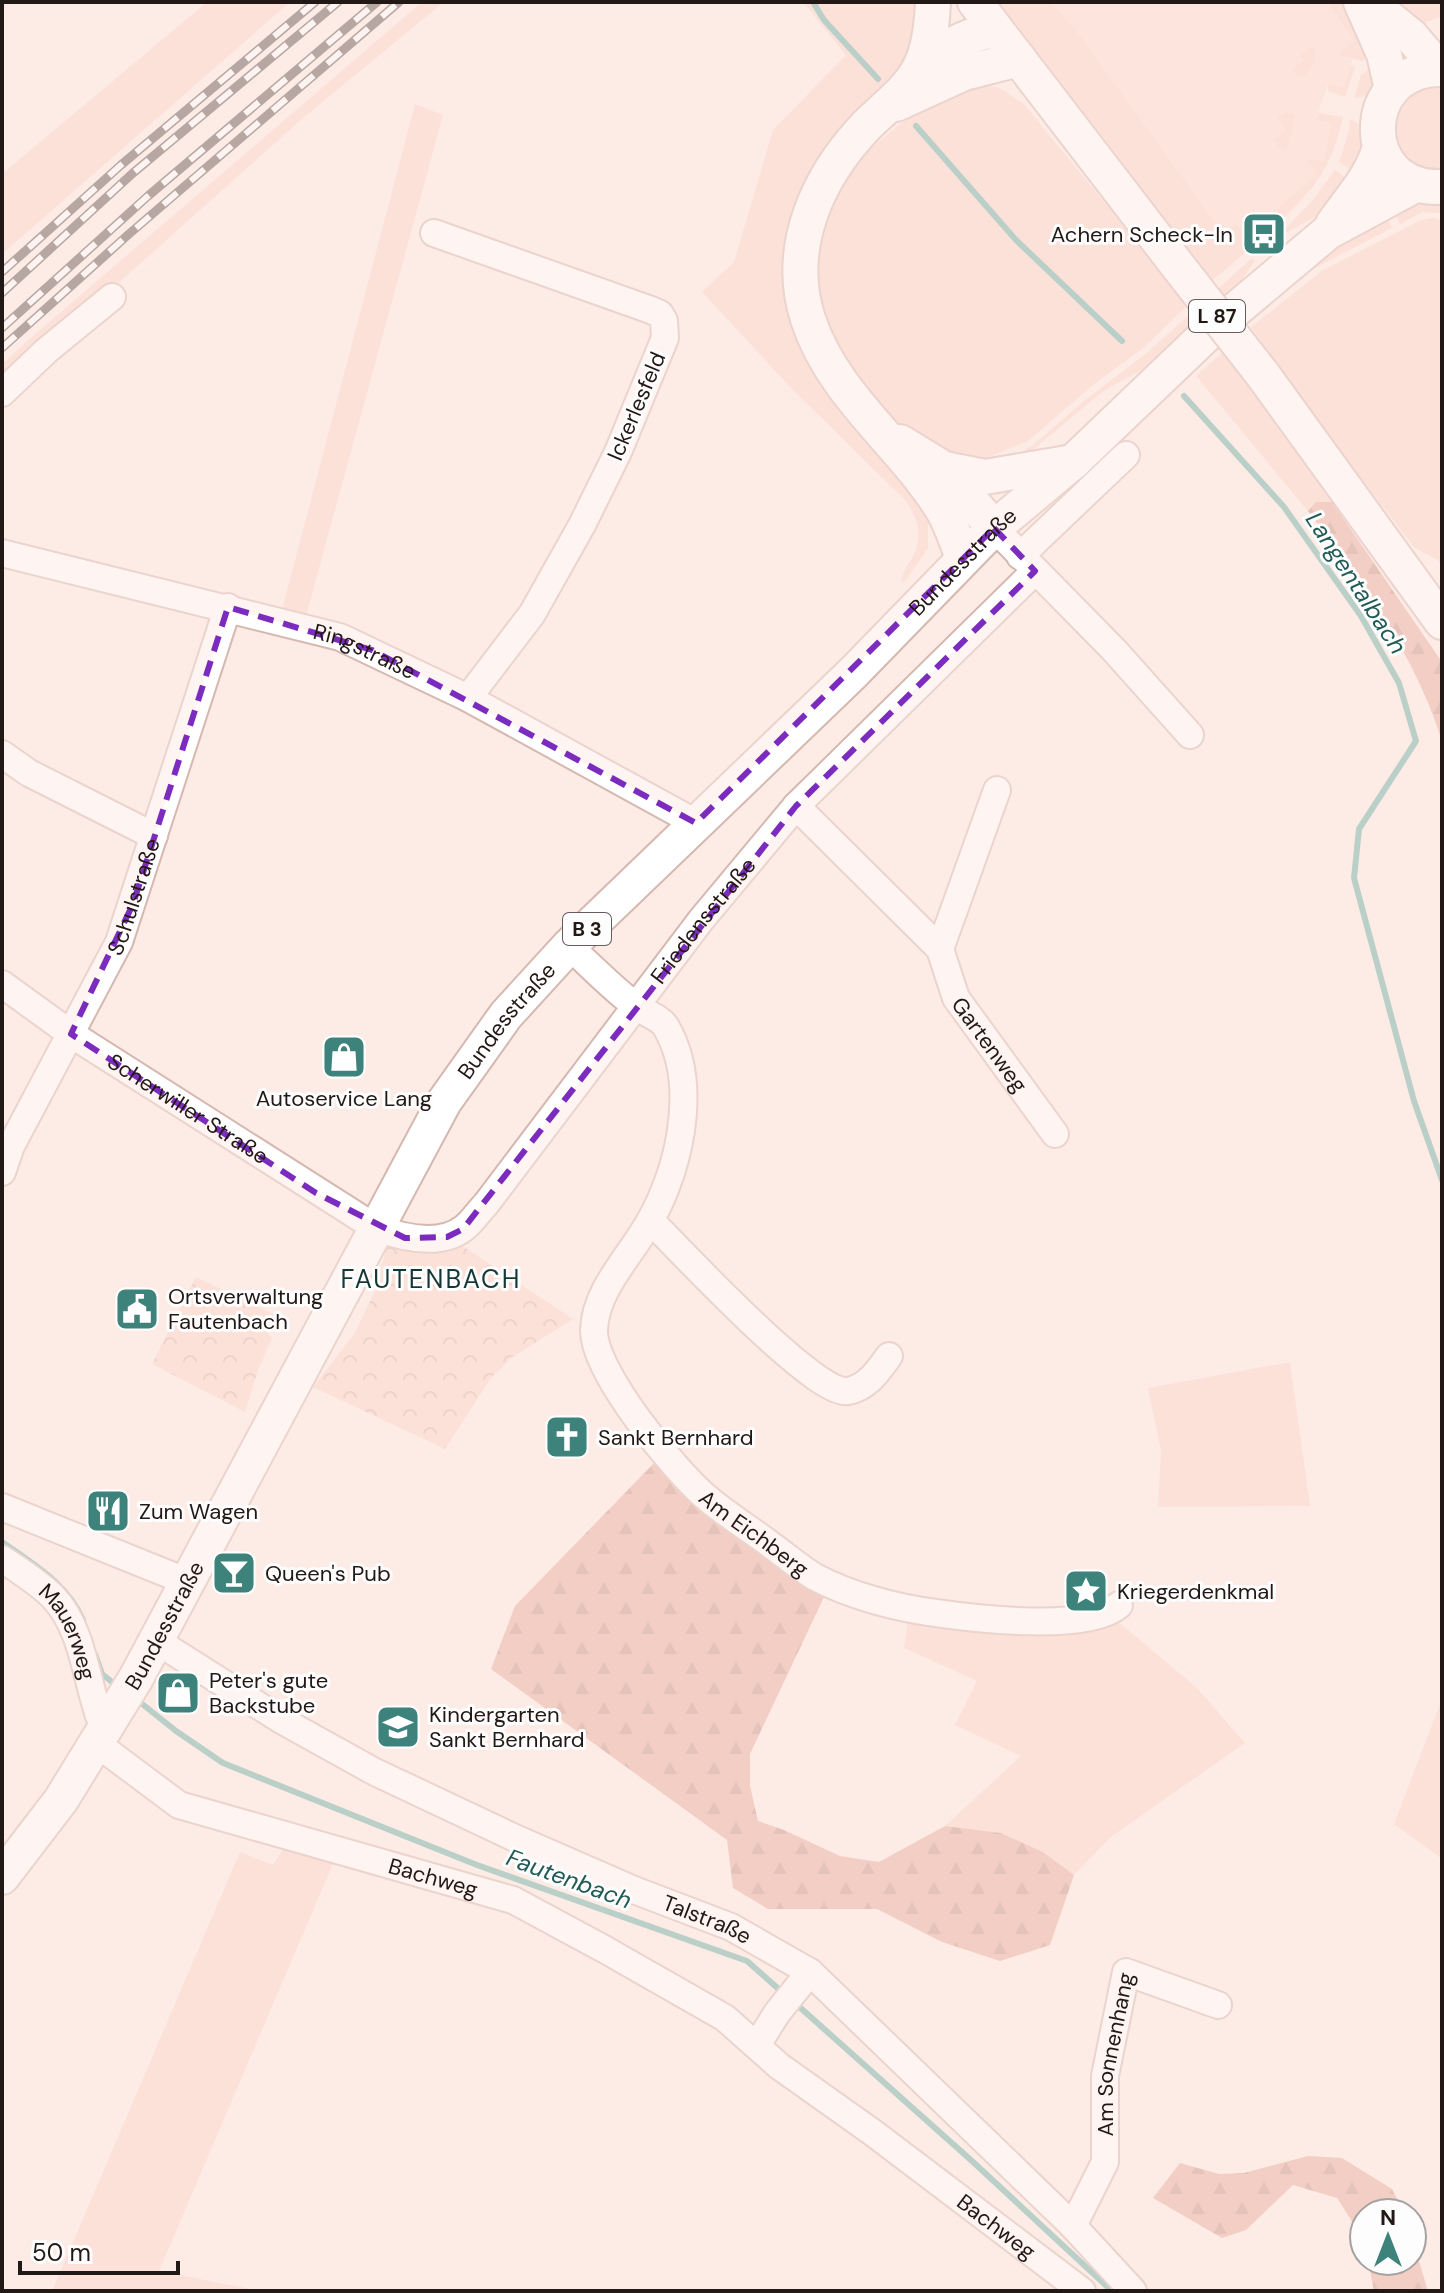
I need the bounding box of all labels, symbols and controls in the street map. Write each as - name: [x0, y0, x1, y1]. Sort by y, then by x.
- bus stop icon: Achern Scheck-In: [1240, 210, 1288, 258]
- place label: Achern Scheck-In: [1051, 220, 1233, 249]
- road number: L 87: [1189, 300, 1245, 332]
- street label: Ickerlesfeld: [601, 347, 672, 465]
- street label: Bundesstraße: [903, 501, 1023, 622]
- water label: Langentalbach: [1299, 506, 1414, 660]
- street label: Ringstraße: [310, 617, 420, 686]
- street label: Schulstraße: [100, 835, 167, 961]
- street label: Friedensstraße: [644, 851, 762, 990]
- road number: B 3: [563, 913, 611, 945]
- street label: Bundesstraße: [451, 956, 562, 1085]
- street label: Gartenweg: [945, 991, 1034, 1098]
- shop icon: Autoservice Lang: [320, 1033, 368, 1081]
- street label: Scherwiller Straße: [102, 1047, 274, 1171]
- place label: Autoservice Lang: [256, 1084, 432, 1113]
- district label: FAUTENBACH: [341, 1262, 521, 1296]
- place label: Ortsverwaltung Fautenbach: [168, 1282, 323, 1336]
- public building icon: Ortsverwaltung Fautenbach: [113, 1285, 161, 1333]
- church icon: Sankt Bernhard: [543, 1413, 591, 1461]
- place label: Sankt Bernhard: [598, 1423, 754, 1452]
- street label: Am Eichberg: [693, 1483, 814, 1584]
- restaurant icon: Zum Wagen: [84, 1487, 132, 1535]
- place label: Zum Wagen: [139, 1497, 258, 1526]
- bar icon: Queen's Pub: [210, 1549, 258, 1597]
- street label: Bundesstraße: [118, 1556, 211, 1695]
- place label: Queen's Pub: [265, 1559, 391, 1588]
- place icon: Kriegerdenkmal: [1062, 1567, 1110, 1615]
- street label: Mauerweg: [33, 1577, 102, 1683]
- place label: Kriegerdenkmal: [1117, 1577, 1274, 1606]
- place label: Peter's gute Backstube: [209, 1666, 328, 1720]
- shop icon: Peter's gute Backstube: [154, 1669, 202, 1717]
- place label: Kindergarten Sankt Bernhard: [429, 1700, 585, 1754]
- school or university icon: Kindergarten Sankt Bernhard: [374, 1703, 422, 1751]
- water label: Fautenbach: [502, 1842, 636, 1916]
- street label: Bachweg: [385, 1851, 481, 1904]
- street label: Talstraße: [658, 1888, 757, 1951]
- street label: Am Sonnenhang: [1091, 1970, 1141, 2136]
- street label: Bachweg: [951, 2187, 1042, 2266]
- north arrow: [1348, 2197, 1428, 2277]
- text: N: [1380, 2203, 1396, 2232]
- scale bar: [20, 2225, 178, 2275]
- text: 50 m: [32, 2237, 91, 2268]

